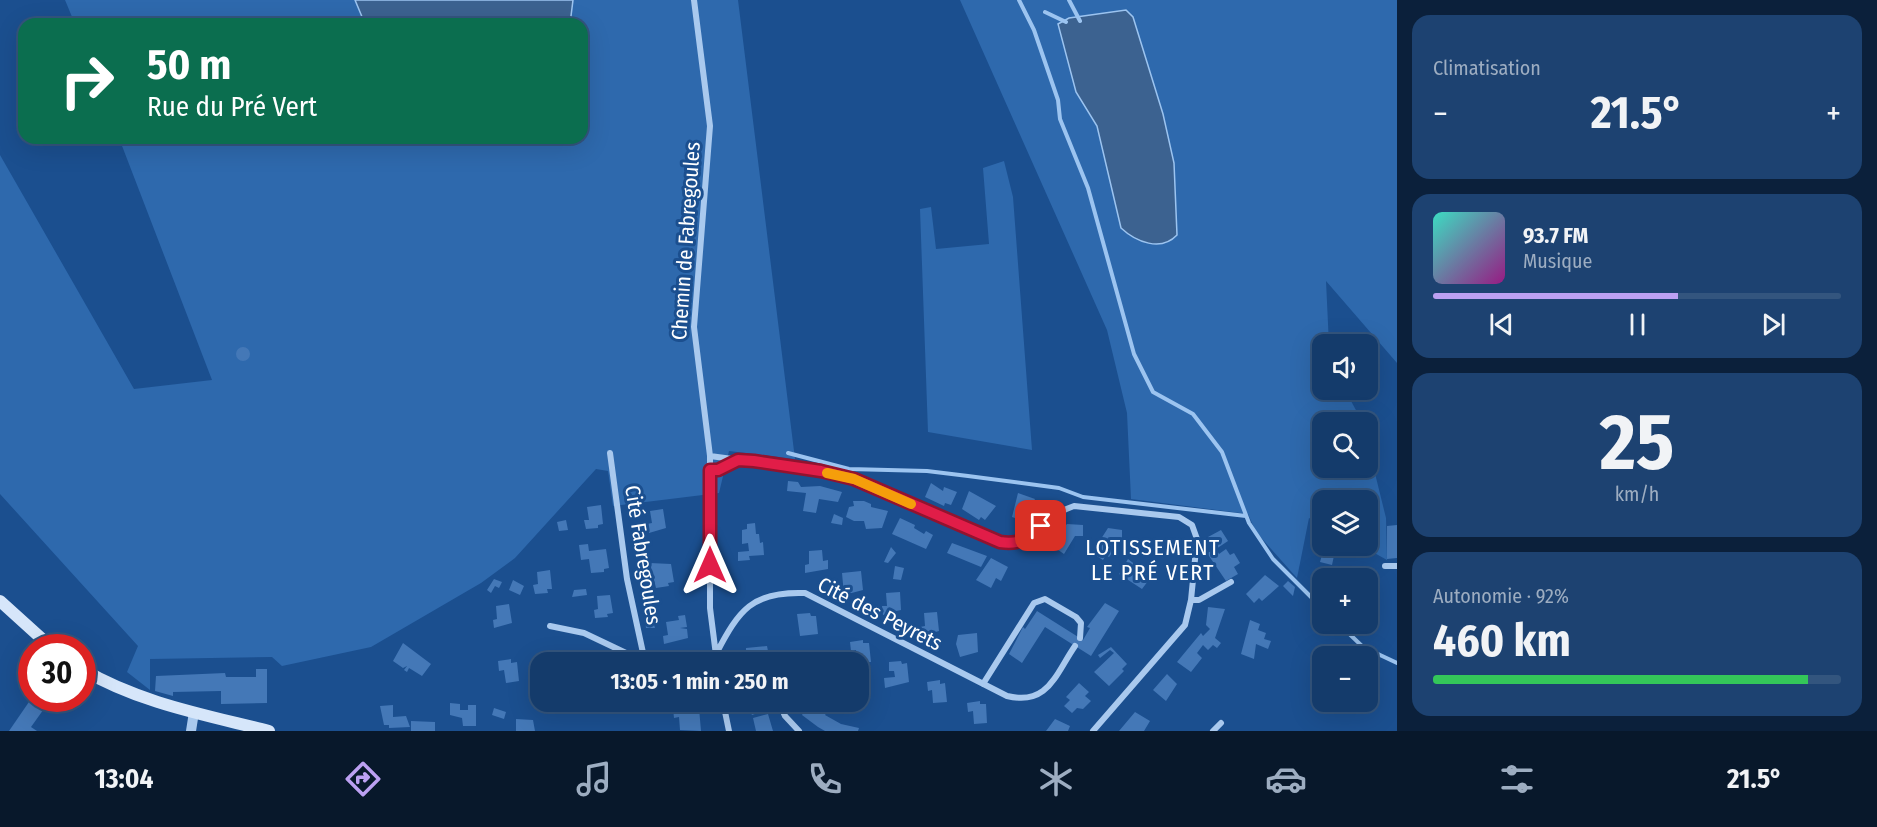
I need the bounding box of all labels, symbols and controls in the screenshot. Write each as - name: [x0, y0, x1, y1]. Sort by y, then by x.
- text: 50 m: [147, 40, 231, 90]
- icon: right: [48, 42, 126, 120]
- text: Climatisation: [1433, 56, 1541, 80]
- text: 21.5°: [1591, 86, 1683, 140]
- text: Rue du Pré Vert: [147, 91, 317, 123]
- text: −: [1433, 94, 1448, 134]
- text: +: [1826, 94, 1841, 134]
- street label: Chemin de Fabregoules: [666, 141, 706, 341]
- text: 93.7 FM: [1523, 222, 1588, 249]
- text: Musique: [1523, 249, 1592, 273]
- icon: previous: [1485, 308, 1518, 341]
- icon: pause: [1621, 308, 1654, 341]
- icon: next: [1757, 308, 1790, 341]
- map controls: [1312, 334, 1378, 712]
- button: sound: [1312, 334, 1378, 400]
- text: 25: [1600, 396, 1674, 490]
- button: search: [1312, 412, 1378, 478]
- text: km/h: [1615, 482, 1659, 506]
- street label: Cité Fabregoules: [619, 483, 667, 627]
- button: layers: [1312, 490, 1378, 556]
- pin: [1015, 500, 1066, 551]
- icon: arrive: [1024, 509, 1057, 542]
- position arrow: [678, 533, 742, 597]
- district label: LOTISSEMENT LE PRÉ VERT: [1085, 534, 1221, 586]
- button: +: [1312, 568, 1378, 634]
- street label: Cité des Peyrets: [813, 571, 947, 657]
- text: Autonomie · 92%: [1433, 584, 1569, 608]
- text: 460 km: [1433, 614, 1571, 668]
- speed limit sign: 30: [18, 634, 96, 712]
- button: −: [1312, 646, 1378, 712]
- text: 13:05 · 1 min · 250 m: [610, 668, 789, 695]
- icon: directions: [342, 758, 384, 800]
- icon: music: [573, 758, 615, 800]
- icon: phone: [804, 758, 846, 800]
- icon: climate: [1035, 758, 1077, 800]
- icon: car: [1265, 758, 1307, 800]
- icon: filters: [1496, 758, 1538, 800]
- text: 13:04: [94, 763, 153, 795]
- text: 21.5°: [1727, 763, 1783, 795]

